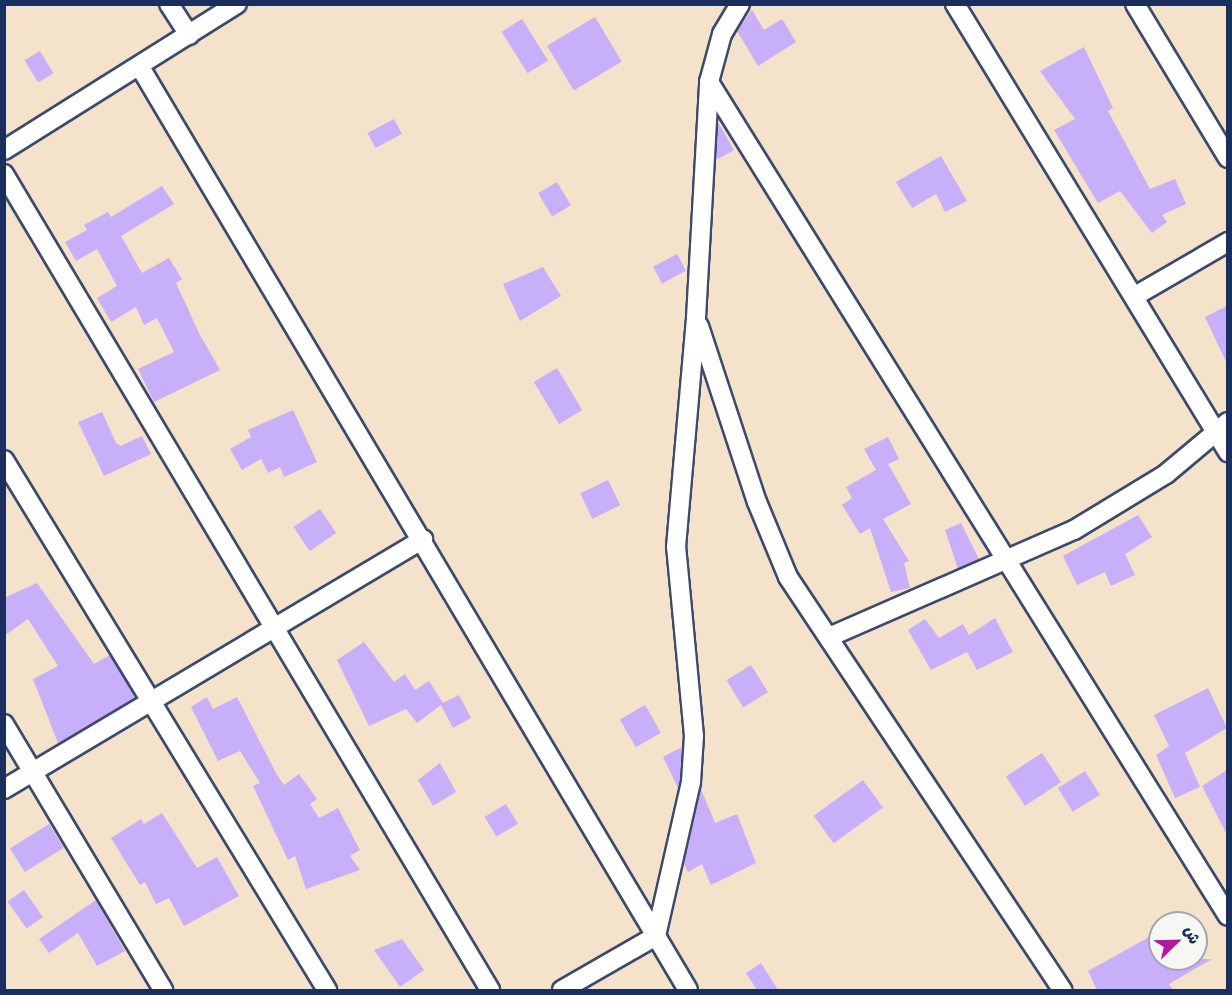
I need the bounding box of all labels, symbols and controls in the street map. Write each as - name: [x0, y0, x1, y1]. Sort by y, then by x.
- north arrow: [1148, 911, 1208, 971]
- text: ش: [1180, 922, 1206, 947]

